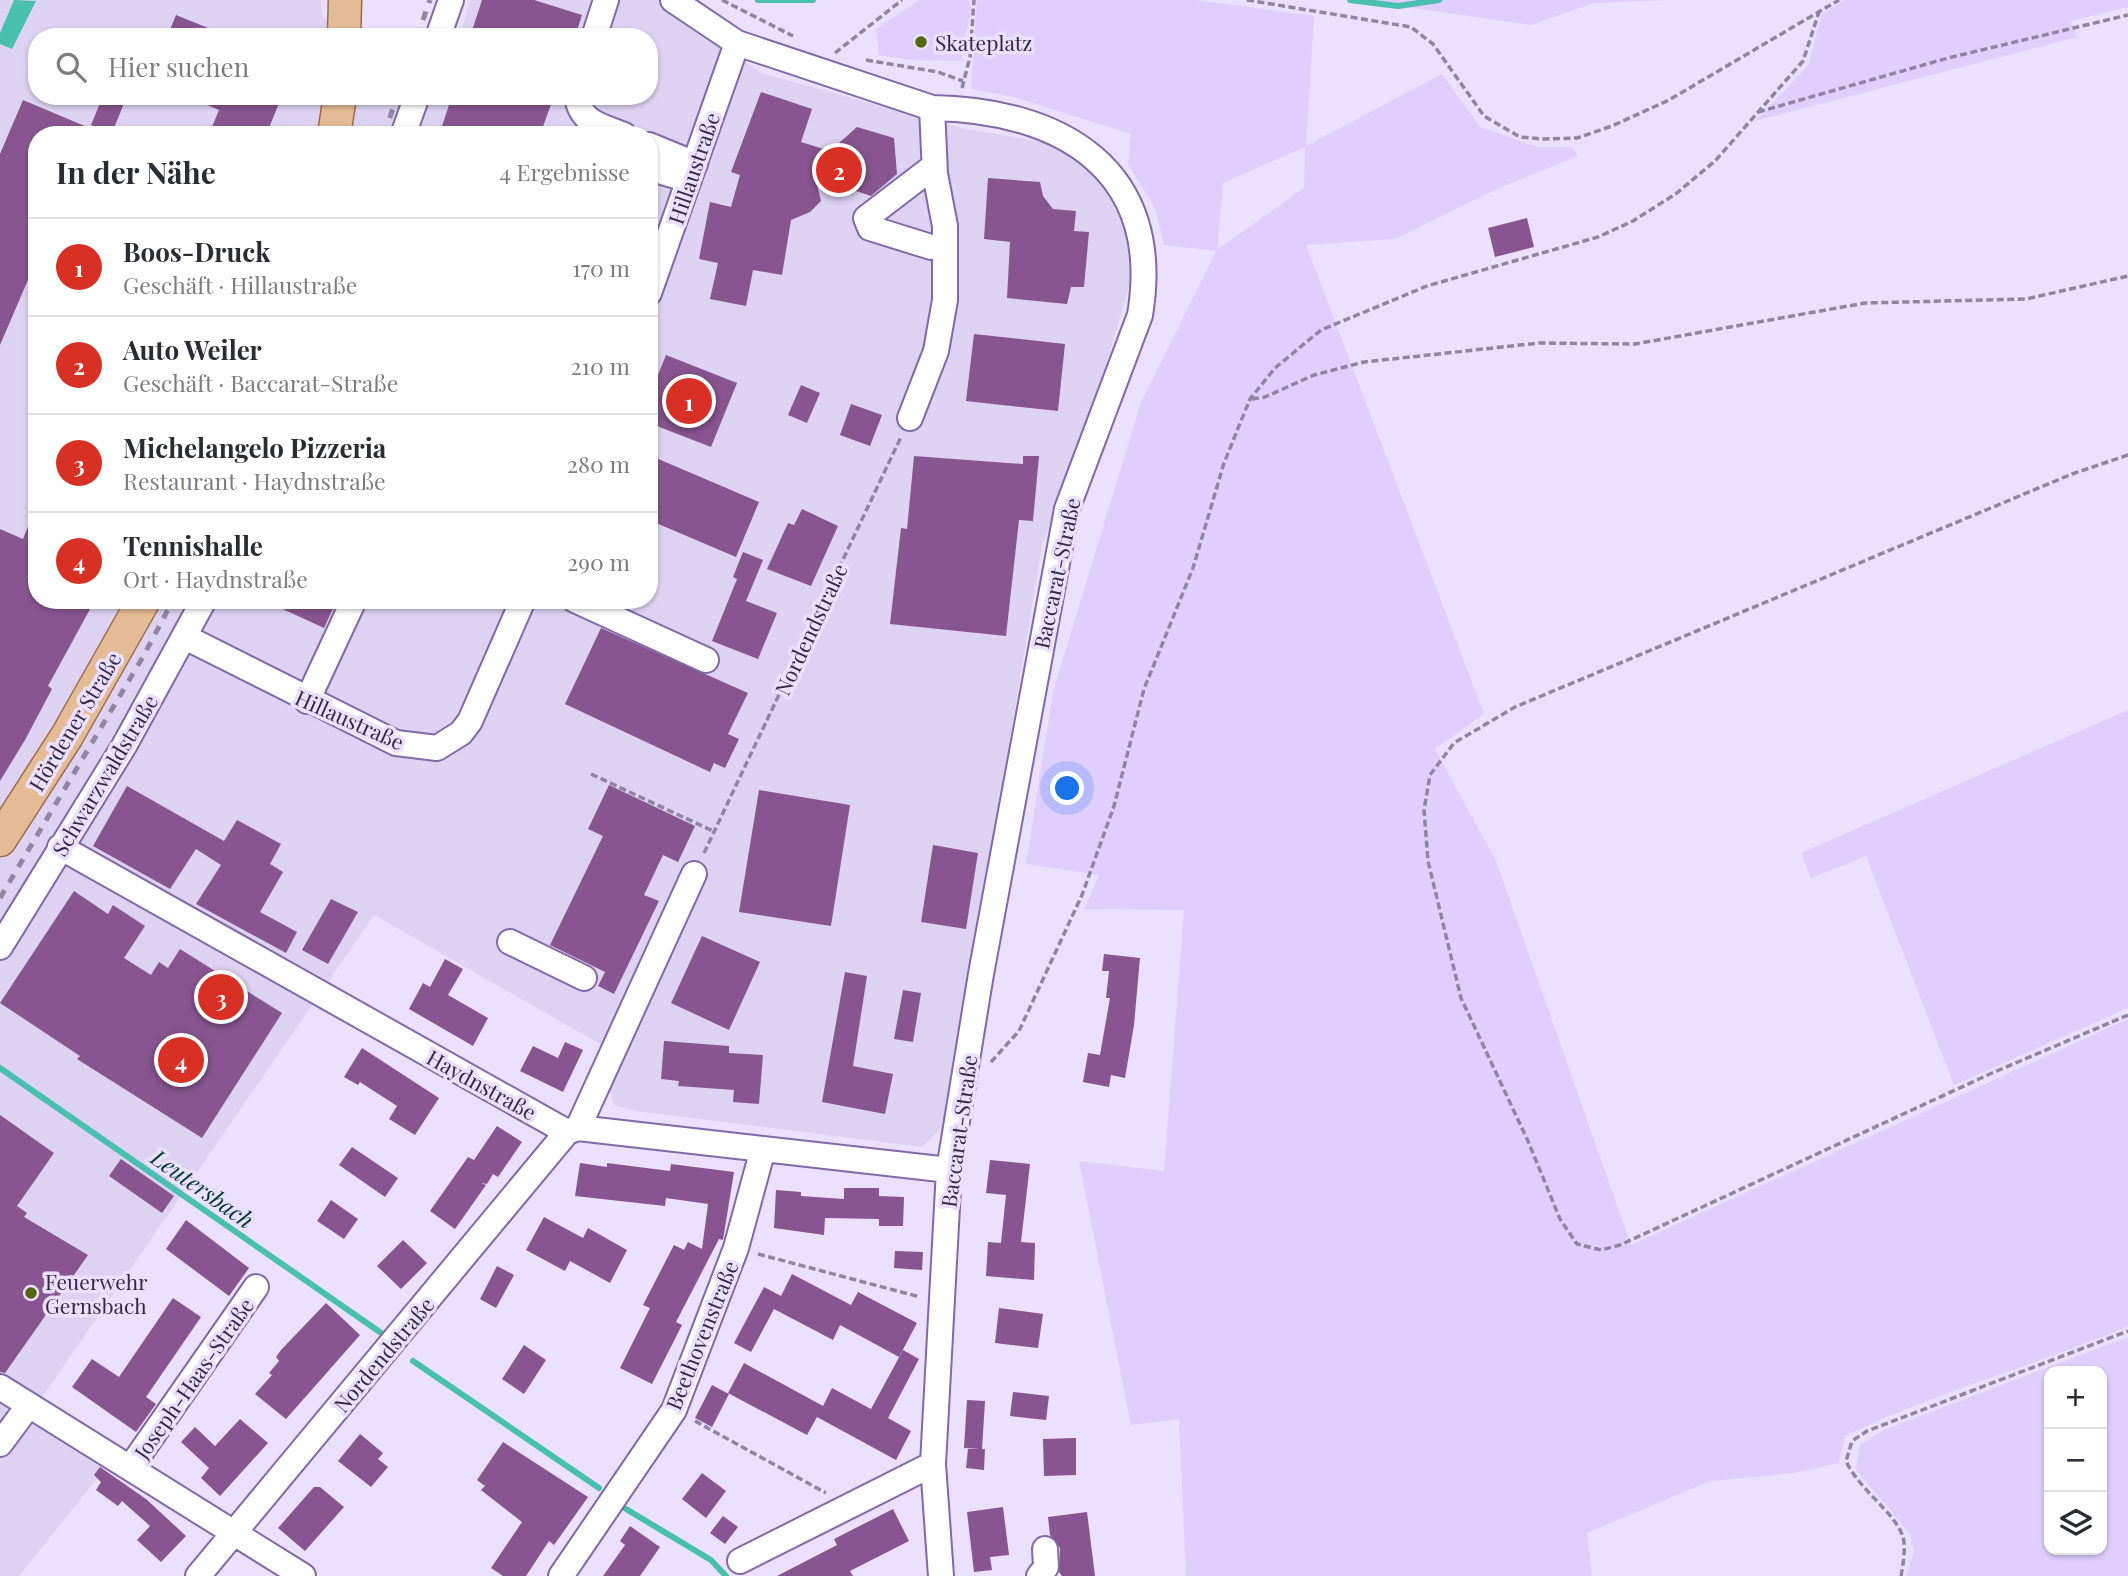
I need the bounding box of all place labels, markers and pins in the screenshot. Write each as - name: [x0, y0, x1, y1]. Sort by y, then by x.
- place label: Skateplatz: [935, 28, 1032, 56]
- marker: Skateplatz: [913, 34, 929, 50]
- pin: 2: [816, 144, 862, 196]
- pin: 1: [666, 375, 712, 427]
- pin: 3: [198, 971, 244, 1023]
- pin: 4: [158, 1034, 204, 1086]
- place label: Feuerwehr Gernsbach: [45, 1267, 148, 1319]
- marker: Feuerwehr Gernsbach: [23, 1285, 39, 1301]

